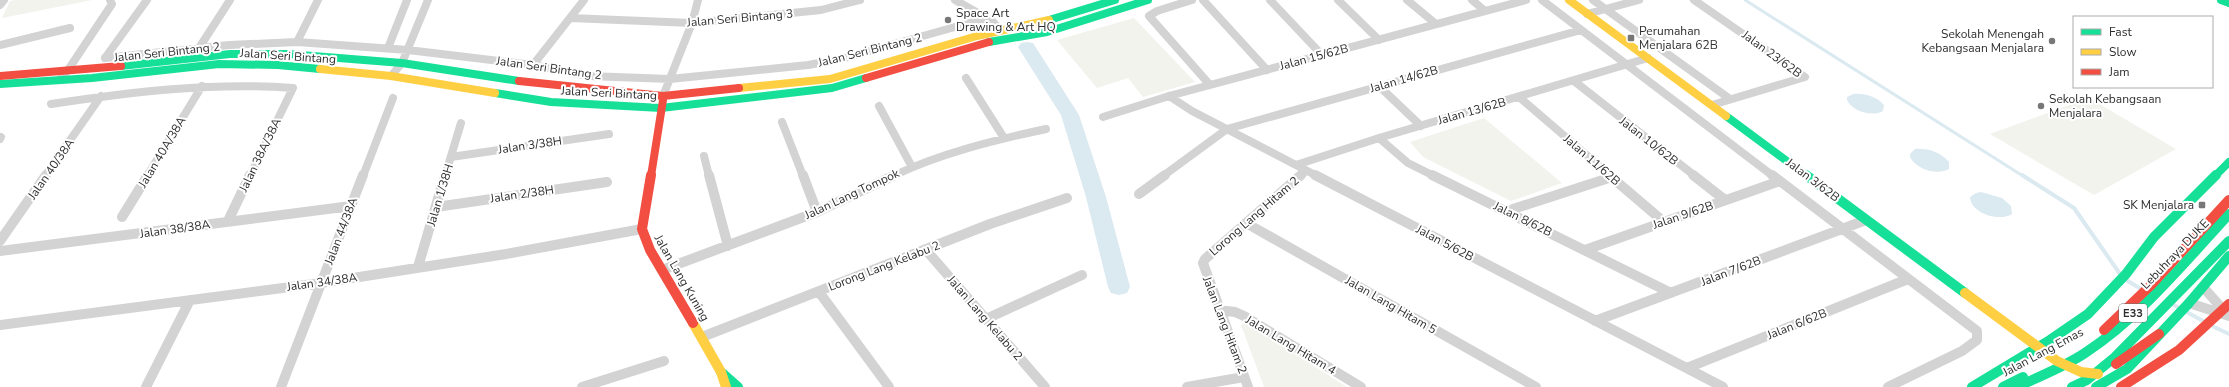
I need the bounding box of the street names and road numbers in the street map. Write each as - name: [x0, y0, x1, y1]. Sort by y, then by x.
- street label: Jalan Seri Bintang 3: [685, 5, 794, 31]
- street label: Jalan 23/62B: [1738, 26, 1805, 81]
- street label: Jalan Seri Bintang 2: [815, 29, 924, 71]
- street label: Jalan Seri Bintang 2: [112, 38, 221, 66]
- street label: Jalan 15/62B: [1277, 40, 1350, 74]
- street label: Jalan Seri Bintang: [239, 45, 336, 67]
- street label: Jalan Seri Bintang 2: [494, 53, 603, 83]
- street label: Jalan 14/62B: [1367, 62, 1440, 97]
- street label: Jalan Seri Bintang: [560, 82, 657, 104]
- street label: Jalan 13/62B: [1435, 94, 1508, 129]
- street label: Jalan 10/62B: [1616, 112, 1682, 169]
- street label: Jalan 40A/38A: [134, 113, 190, 191]
- street label: Jalan 38A/38A: [235, 115, 285, 195]
- street label: Jalan 11/62B: [1559, 130, 1624, 189]
- street label: Jalan 3/38H: [496, 133, 563, 158]
- street label: Jalan 40/38A: [24, 135, 78, 203]
- street label: Jalan 3/62B: [1782, 154, 1843, 205]
- street label: Jalan 1/38H: [423, 162, 457, 229]
- street label: Jalan Lang Tompok: [801, 165, 903, 223]
- street label: Lorong Lang Hitam 2: [1206, 173, 1302, 259]
- street label: Jalan 2/38H: [488, 182, 555, 207]
- street label: Jalan 44/38A: [320, 195, 361, 268]
- street label: Jalan 9/62B: [1650, 197, 1715, 233]
- street label: Jalan 8/62B: [1490, 198, 1555, 240]
- street label: Jalan 38/38A: [138, 216, 212, 242]
- street label: Lebuhraya DUKE: [2137, 216, 2213, 292]
- street label: Jalan 5/62B: [1412, 221, 1477, 265]
- street label: Jalan Lang Kuning: [650, 231, 713, 324]
- street label: Lorong Lang Kelabu 2: [826, 237, 942, 295]
- street label: Jalan 7/62B: [1698, 252, 1763, 290]
- street label: Jalan 34/38A: [285, 269, 359, 295]
- street label: Jalan Lang Kelabu 2: [943, 271, 1026, 364]
- street label: Jalan Lang Hitam 5: [1342, 272, 1440, 338]
- street label: Jalan Lang Hitam 2: [1199, 273, 1251, 376]
- road number: E33: [2119, 304, 2147, 322]
- street label: Jalan 6/62B: [1764, 305, 1829, 344]
- street label: Jalan Lang Hitam 4: [1242, 311, 1339, 378]
- street label: Jalan Lang Emas: [1999, 324, 2086, 380]

